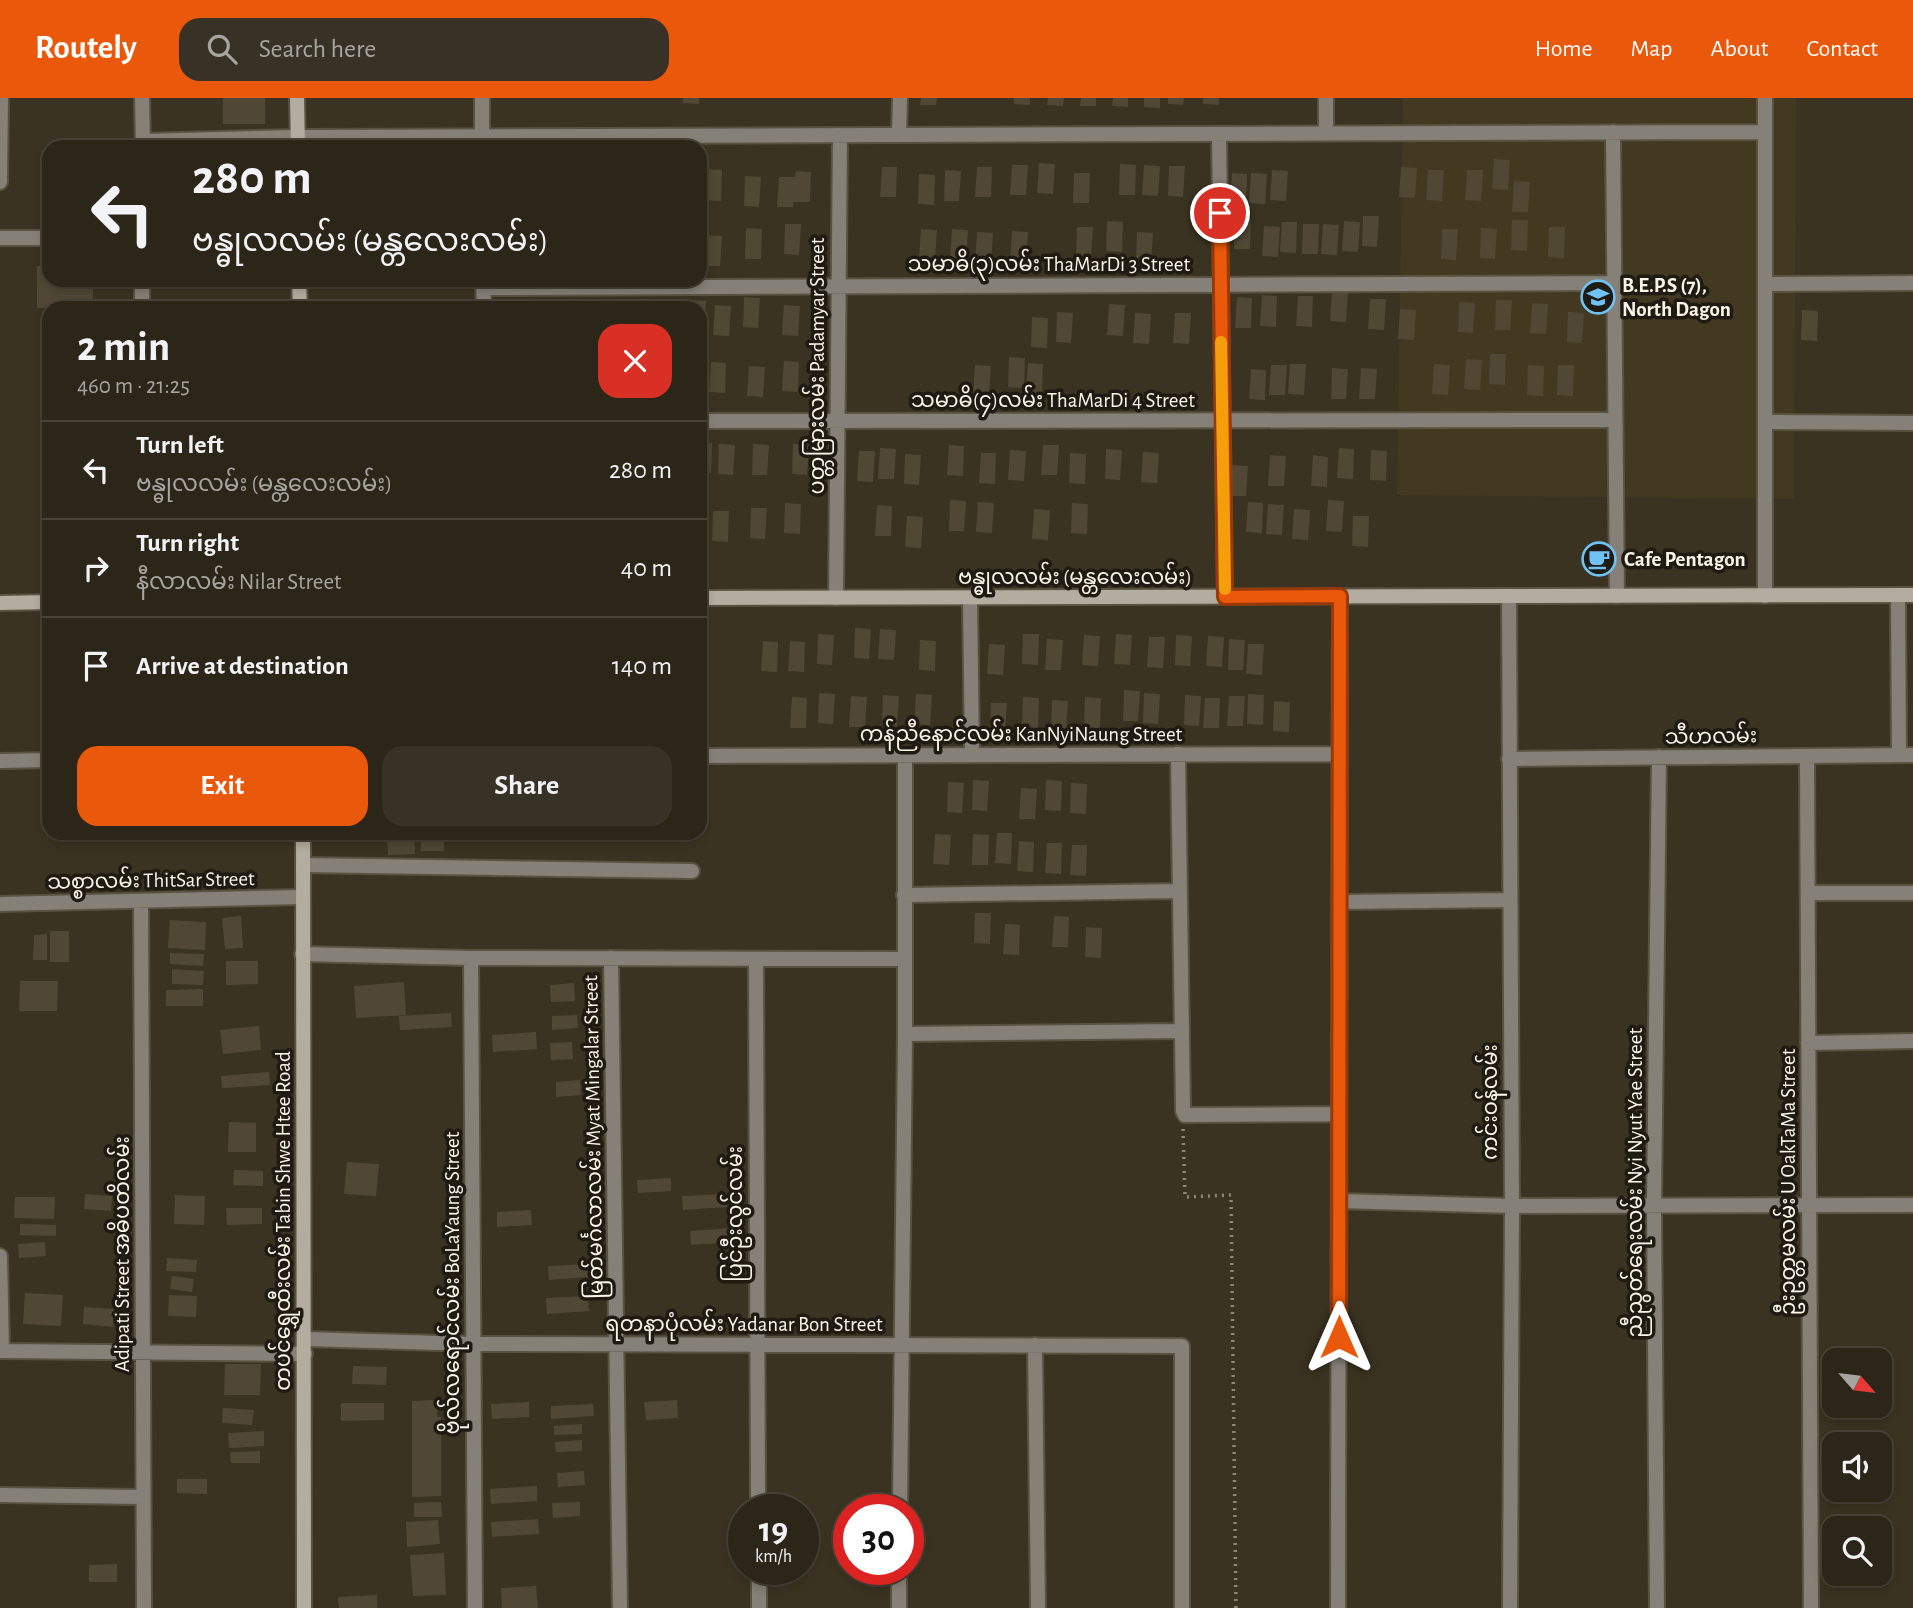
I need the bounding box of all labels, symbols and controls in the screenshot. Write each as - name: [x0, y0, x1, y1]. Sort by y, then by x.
- search box: [179, 18, 669, 81]
- icon: search: [203, 30, 241, 68]
- text: Routely: [35, 32, 137, 65]
- text: Search here: [259, 36, 376, 62]
- text: Home: [1535, 37, 1593, 61]
- text: Map: [1631, 37, 1673, 61]
- text: About: [1711, 37, 1768, 61]
- text: Contact: [1806, 37, 1878, 61]
- text: 280 m: [192, 154, 312, 203]
- icon: left: [77, 168, 168, 259]
- pin: [1190, 183, 1250, 243]
- icon: arrive: [1201, 194, 1239, 232]
- text: ဗန္ဓုလလမ်း (မန္တလေးလမ်း): [192, 225, 549, 257]
- street label: ပတ္တမြားလမ်း Padamyar Street: [801, 237, 834, 494]
- street label: သမာဓိ(၃)လမ်း ThaMarDi 3 Street: [908, 248, 1190, 281]
- place label: B.E.P.S (7), North Dagon: [1622, 275, 1731, 320]
- school or university icon: B.E.P.S (7), North Dagon: [1579, 278, 1617, 316]
- button: close: [598, 324, 672, 398]
- text: 2 min: [77, 326, 170, 368]
- text: 460 m · 21:25: [77, 375, 190, 398]
- street label: သမာဓိ(၄)လမ်း ThaMarDi 4 Street: [911, 384, 1195, 417]
- text: Turn left: [136, 432, 224, 458]
- icon: left: [77, 451, 115, 489]
- text: 280 m: [609, 457, 672, 483]
- text: ဗန္ဓုလလမ်း (မန္တလေးလမ်း): [136, 473, 392, 496]
- text: Turn right: [136, 530, 239, 556]
- cafe icon: Cafe Pentagon: [1580, 540, 1618, 578]
- icon: right: [77, 549, 115, 587]
- place label: Cafe Pentagon: [1624, 549, 1746, 570]
- text: 40 m: [621, 555, 672, 581]
- street label: ဗန္ဓုလလမ်း (မန္တလေးလမ်း): [958, 561, 1192, 595]
- text: နီလာလမ်း Nilar Street: [136, 571, 341, 594]
- icon: arrive: [77, 647, 115, 685]
- text: Arrive at destination: [136, 653, 349, 679]
- text: 140 m: [612, 653, 672, 679]
- street label: ကန်ညီနောင်လမ်း KanNyiNaung Street: [860, 718, 1183, 751]
- street label: သီဟလမ်း: [1665, 719, 1757, 748]
- button: Exit: [77, 746, 368, 826]
- button: Share: [382, 746, 672, 826]
- street label: သစ္စာလမ်း ThitSar Street: [47, 862, 255, 899]
- street label: မြတ်မင်္ဂလာလမ်း Myat Mingalar Street: [574, 975, 613, 1299]
- street label: ညီညွတ်ရေးလမ်း Nyi Nyut Yae Street: [1619, 1028, 1652, 1338]
- street label: ကင်းဝန်လမ်း: [1474, 1044, 1507, 1160]
- street label: ဦးဥတ္တမလမ်း U OakTaMa Street: [1772, 1048, 1805, 1315]
- street label: တပင်ရွှေထီးလမ်း Tabin Shwe Htee Road: [267, 1051, 300, 1391]
- street label: ဗိုလ်လရောင်လမ်း BoLaYaung Street: [436, 1131, 469, 1434]
- street label: Adipati Street အဓိပတိလမ်း: [106, 1136, 133, 1372]
- street label: ပြင်ဦးလွင်လမ်း: [719, 1146, 752, 1282]
- position arrow: [1302, 1300, 1376, 1374]
- street label: ရတနာပုံလမ်း Yadanar Bon Street: [605, 1308, 883, 1341]
- north arrow: [1822, 1348, 1892, 1418]
- map controls: [1822, 1348, 1892, 1586]
- button: sound: [1822, 1432, 1892, 1502]
- speed limit sign: 30: [833, 1494, 924, 1585]
- text: 19: [759, 1513, 788, 1548]
- button: search: [1822, 1516, 1892, 1586]
- text: km/h: [755, 1548, 792, 1566]

